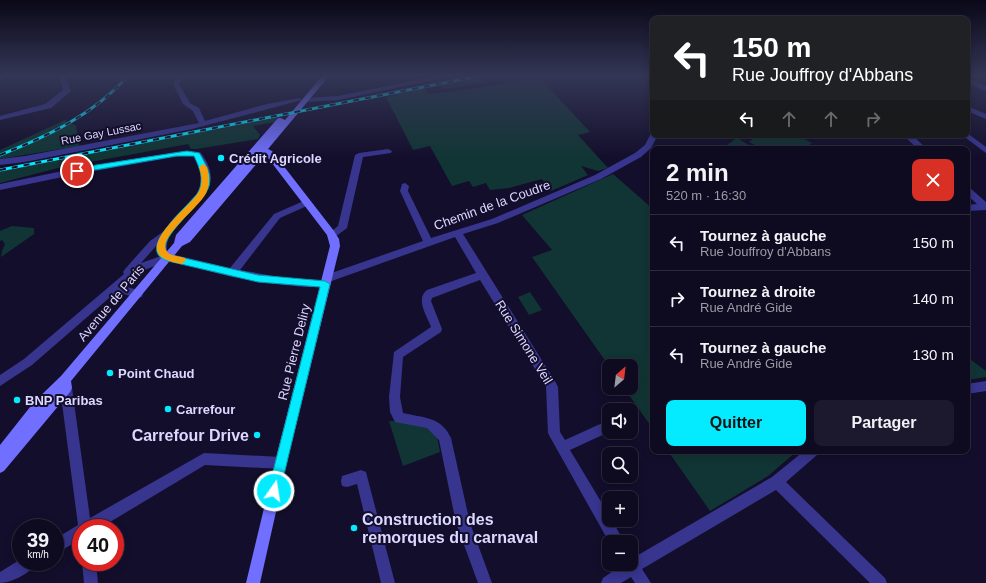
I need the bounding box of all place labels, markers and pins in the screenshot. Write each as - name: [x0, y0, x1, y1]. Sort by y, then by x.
- place label: Crédit Agricole: [229, 151, 322, 166]
- marker: Crédit Agricole: [216, 153, 226, 163]
- pin: [60, 154, 94, 188]
- place label: Point Chaud: [118, 366, 195, 381]
- marker: Point Chaud: [105, 368, 115, 378]
- place label: BNP Paribas: [25, 393, 103, 408]
- marker: BNP Paribas: [12, 395, 22, 405]
- place label: Carrefour: [176, 402, 235, 417]
- marker: Carrefour: [163, 404, 173, 414]
- place label: Carrefour Drive: [132, 427, 249, 444]
- marker: Carrefour Drive: [252, 430, 262, 440]
- place label: Construction des remorques du carnaval: [362, 511, 538, 546]
- marker: Construction des remorques du carnaval: [349, 523, 359, 533]

